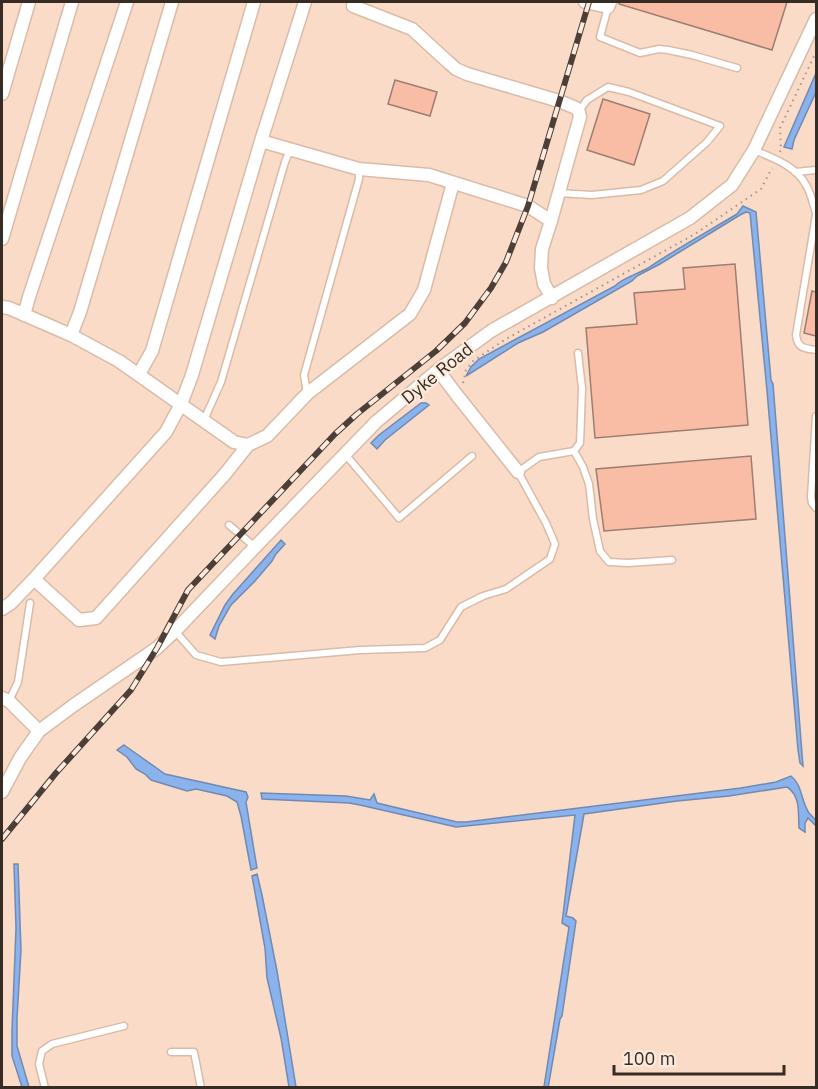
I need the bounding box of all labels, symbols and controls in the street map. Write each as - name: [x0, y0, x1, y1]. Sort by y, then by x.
- street label: Dyke Road: [396, 337, 478, 409]
- scale bar: [614, 1038, 784, 1076]
- text: 100 m: [623, 1047, 675, 1070]

